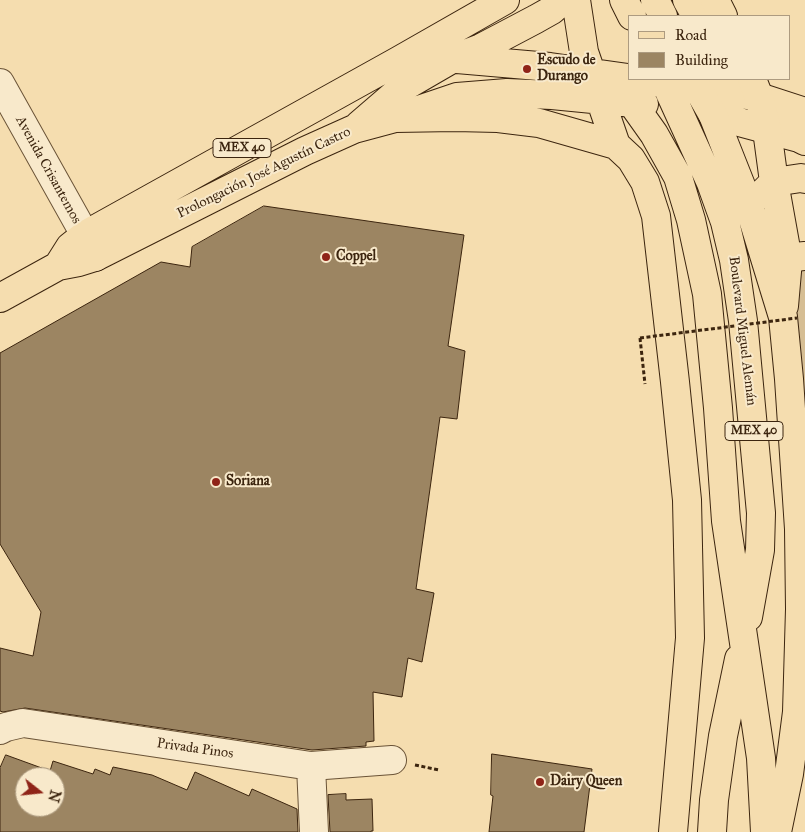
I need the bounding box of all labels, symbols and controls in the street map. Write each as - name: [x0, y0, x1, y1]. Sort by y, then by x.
- legend: [628, 15, 790, 80]
- text: Road: [675, 26, 707, 44]
- text: Building: [675, 51, 728, 69]
- place label: Escudo de Durango: [537, 53, 596, 85]
- marker: Escudo de Durango: [521, 63, 533, 75]
- street label: Avenida Crisantemos: [11, 113, 85, 227]
- street label: Prolongación José Agustín Castro: [175, 124, 353, 222]
- road number: MEX 40: [213, 138, 271, 158]
- place label: Coppel: [336, 249, 376, 265]
- marker: Coppel: [320, 251, 332, 263]
- street label: Boulevard Miguel Alemán: [724, 255, 760, 407]
- road number: MEX 40: [725, 422, 783, 441]
- place label: Soriana: [226, 474, 270, 490]
- marker: Soriana: [210, 476, 222, 488]
- street label: Privada Pinos: [156, 735, 234, 763]
- north arrow: [15, 767, 65, 817]
- place label: Dairy Queen: [550, 774, 622, 790]
- marker: Dairy Queen: [534, 776, 546, 788]
- text: N: [44, 788, 64, 804]

